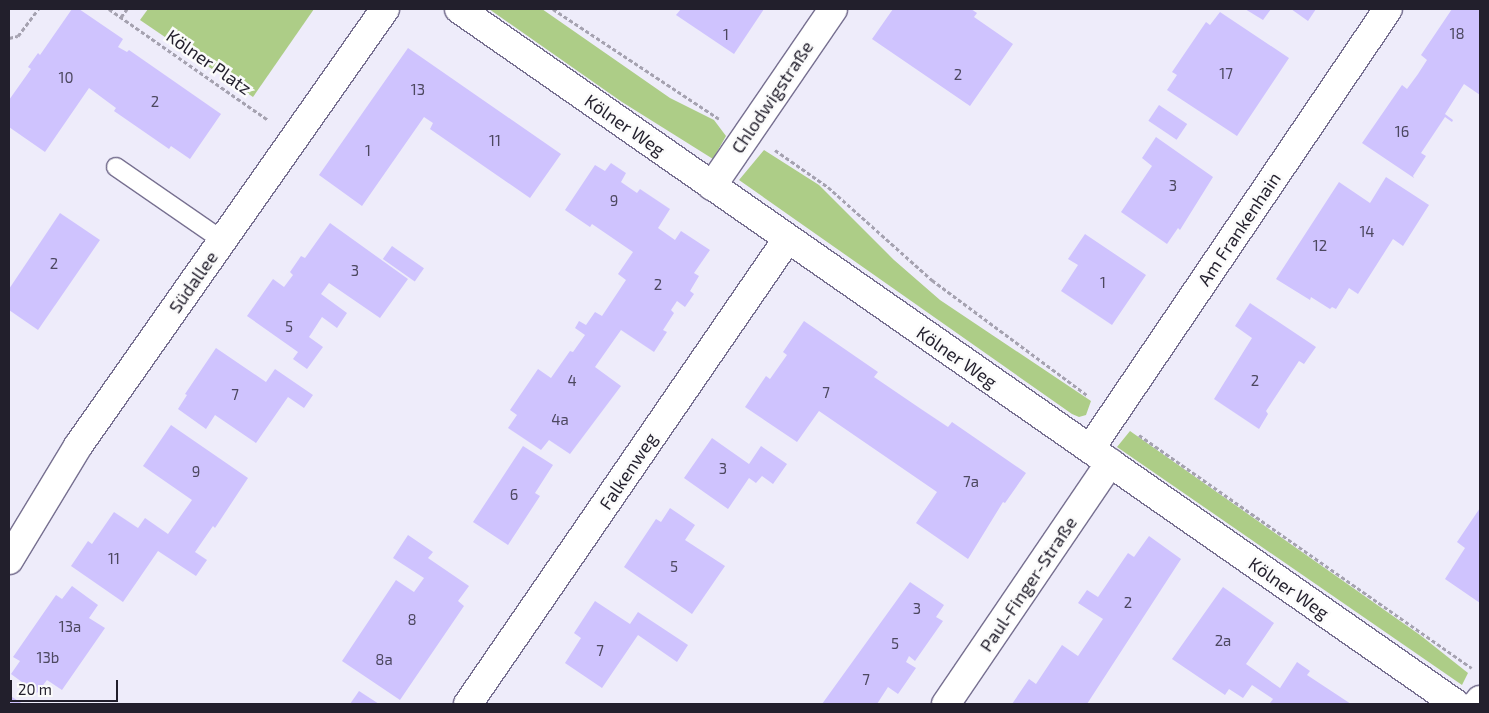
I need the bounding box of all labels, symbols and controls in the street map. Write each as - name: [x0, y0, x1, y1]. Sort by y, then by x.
- street label: Kölner Platz: [162, 25, 256, 99]
- house number: 18: [1449, 25, 1465, 43]
- house number: 1: [723, 26, 729, 44]
- street label: Chlodwigstraße: [726, 37, 818, 157]
- house number: 17: [1219, 65, 1233, 83]
- house number: 2: [954, 66, 962, 84]
- house number: 10: [58, 69, 74, 87]
- house number: 13: [411, 81, 425, 99]
- street label: Kölner Weg: [580, 89, 670, 161]
- house number: 2: [151, 93, 159, 111]
- house number: 16: [1395, 123, 1409, 141]
- house number: 11: [489, 132, 501, 150]
- house number: 1: [365, 142, 371, 160]
- street label: Am Frankenhain: [1193, 168, 1285, 290]
- house number: 3: [1169, 177, 1177, 195]
- house number: 9: [610, 192, 618, 210]
- house number: 14: [1359, 223, 1375, 241]
- house number: 12: [1313, 237, 1327, 255]
- street label: Südallee: [164, 247, 222, 317]
- house number: 2: [50, 255, 58, 273]
- house number: 3: [351, 262, 359, 280]
- house number: 1: [1100, 274, 1106, 292]
- house number: 2: [654, 276, 662, 294]
- house number: 5: [285, 318, 293, 336]
- street label: Kölner Weg: [912, 321, 1002, 393]
- house number: 4: [567, 372, 577, 390]
- house number: 2: [1251, 372, 1259, 390]
- house number: 7: [822, 384, 830, 402]
- house number: 7: [231, 386, 239, 404]
- house number: 4a: [551, 411, 569, 429]
- street label: Falkenweg: [594, 428, 662, 514]
- house number: 3: [719, 460, 727, 478]
- house number: 9: [192, 463, 200, 481]
- house number: 7a: [963, 473, 979, 491]
- house number: 6: [510, 486, 518, 504]
- street label: Paul-Finger-Straße: [975, 512, 1081, 656]
- house number: 11: [108, 550, 120, 568]
- street label: Kölner Weg: [1244, 552, 1334, 624]
- house number: 5: [670, 558, 678, 576]
- house number: 2: [1124, 594, 1132, 612]
- house number: 3: [913, 600, 921, 618]
- house number: 8: [407, 611, 417, 629]
- house number: 13a: [59, 618, 81, 636]
- house number: 2a: [1215, 632, 1231, 650]
- house number: 5: [891, 635, 899, 653]
- house number: 7: [596, 642, 604, 660]
- house number: 13b: [37, 649, 59, 667]
- house number: 8a: [375, 651, 393, 669]
- scale bar: [12, 670, 120, 702]
- house number: 7: [862, 671, 870, 689]
- text: 20 m: [18, 680, 52, 698]

